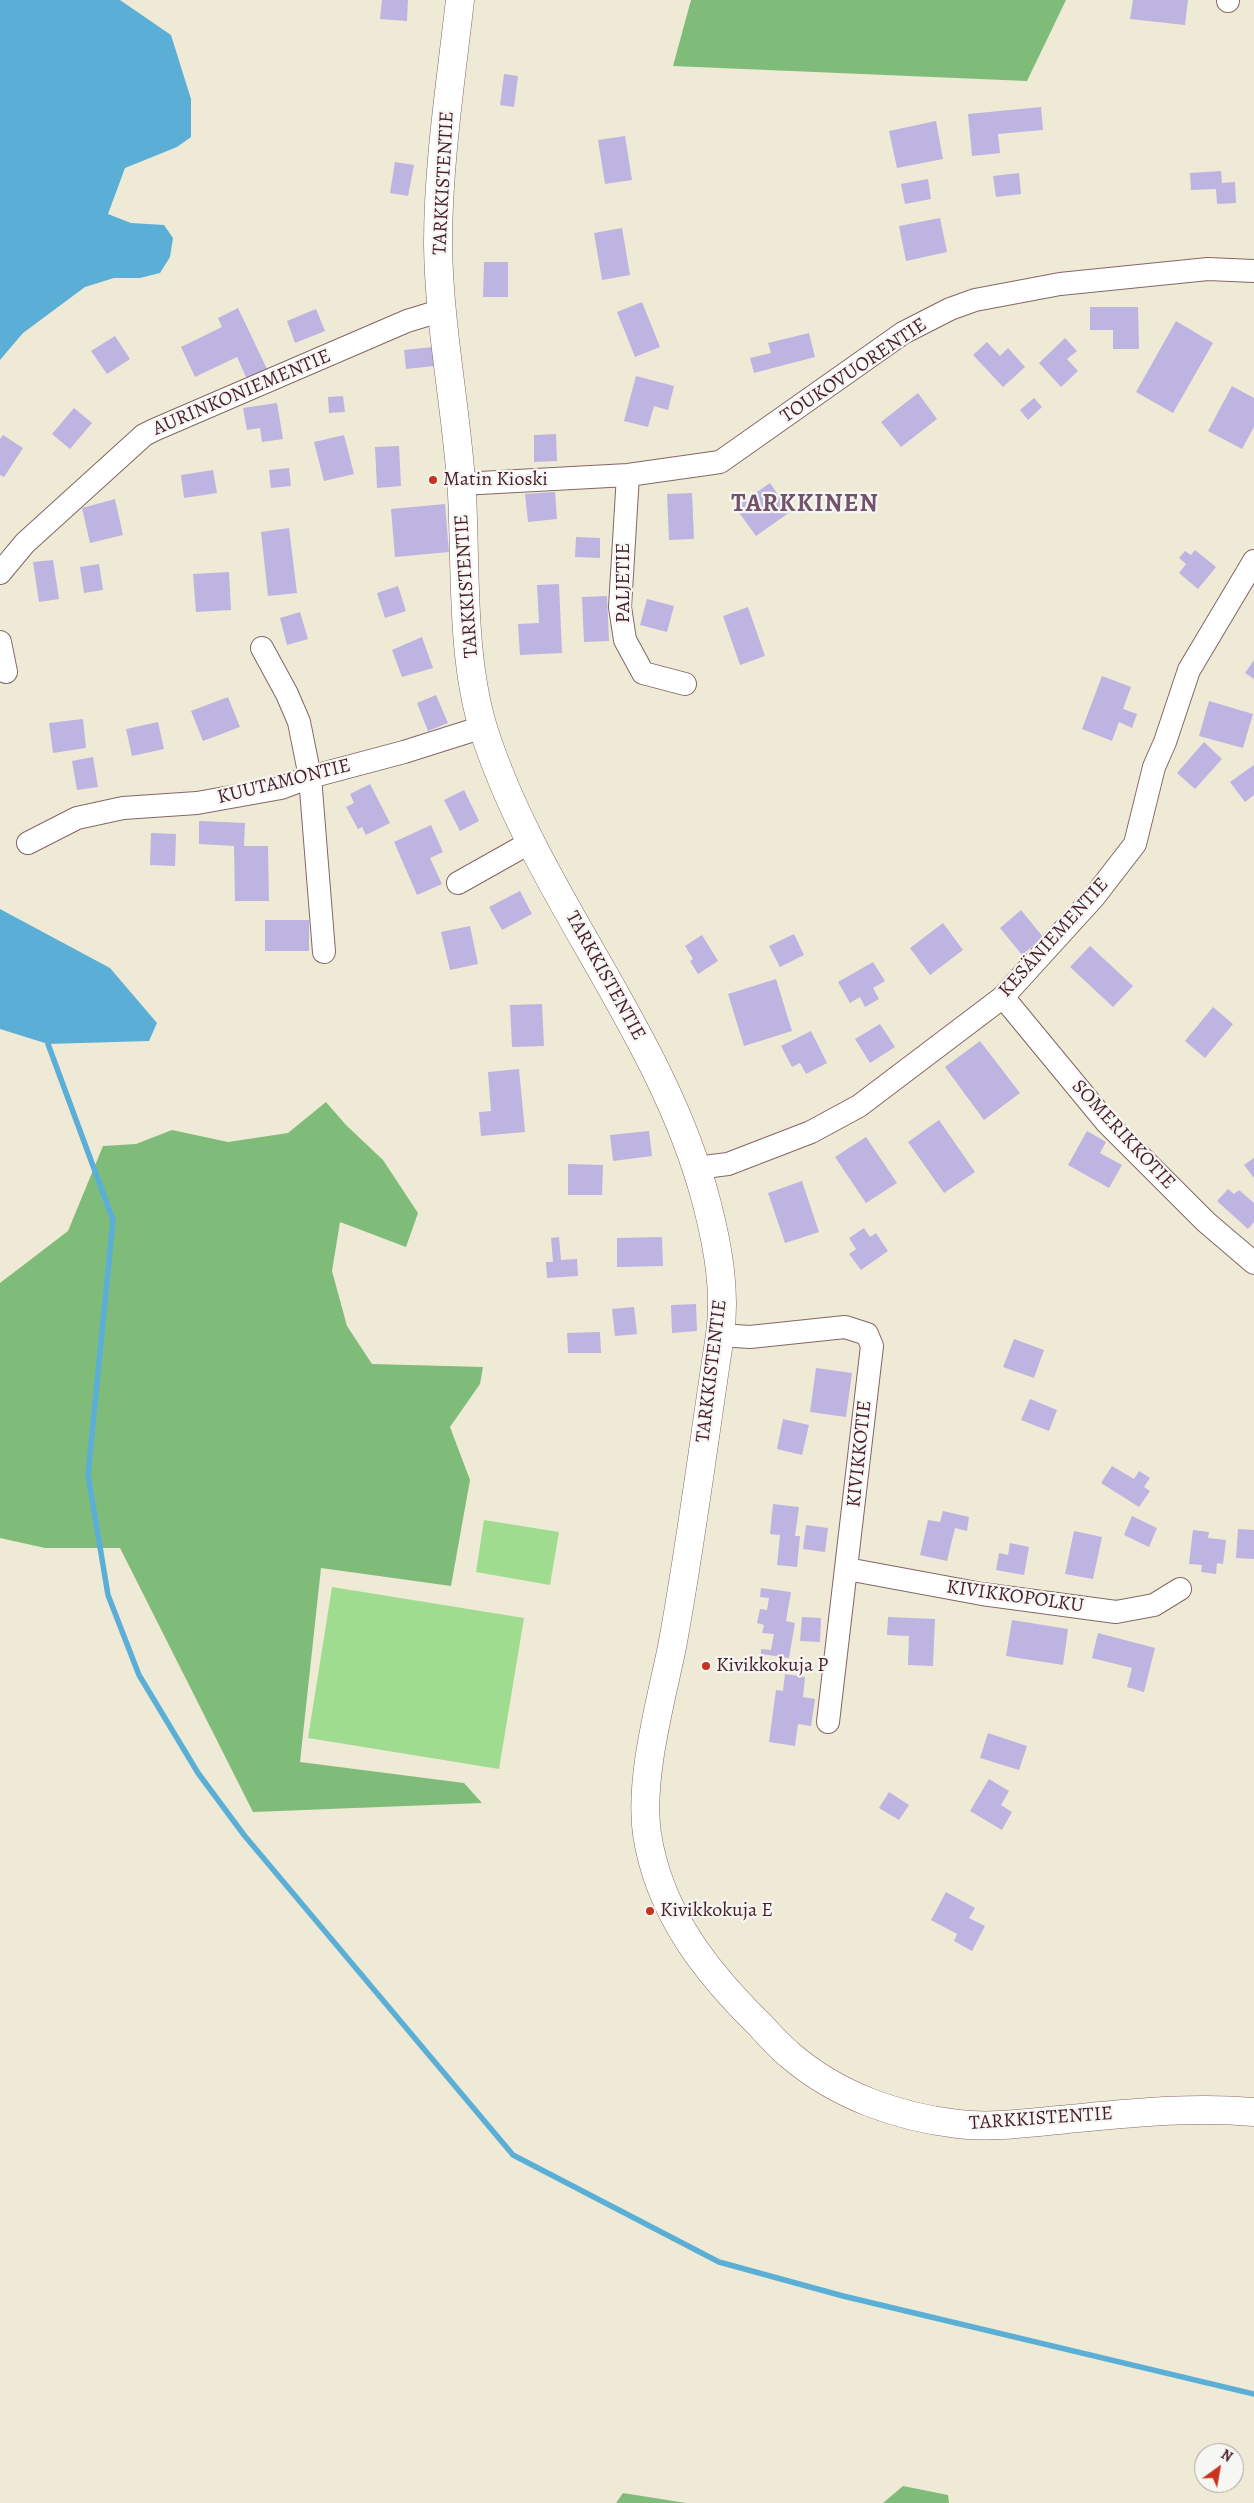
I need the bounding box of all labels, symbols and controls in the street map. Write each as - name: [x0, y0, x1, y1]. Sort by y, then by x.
- street label: TARKKISTENTIE: [428, 111, 460, 255]
- street label: TOUKOVUORENTIE: [776, 313, 932, 429]
- street label: AURINKONIEMENTIE: [149, 345, 335, 441]
- place label: Matin Kioski: [443, 468, 548, 492]
- marker: Matin Kioski: [427, 474, 439, 486]
- district label: TARKKINEN: [730, 490, 880, 520]
- street label: TARKKISTENTIE: [450, 513, 484, 659]
- street label: PALJETIE: [612, 543, 636, 623]
- street label: KUUTAMONTIE: [215, 754, 353, 810]
- street label: KESÄNIEMENTIE: [994, 873, 1114, 1003]
- street label: TARKKISTENTIE: [560, 907, 650, 1045]
- street label: SOMERIKKOTIE: [1066, 1075, 1180, 1195]
- street label: TARKKISTENTIE: [691, 1298, 733, 1444]
- street label: KIVIKKOTIE: [842, 1399, 878, 1509]
- street label: KIVIKKOPOLKU: [945, 1575, 1085, 1619]
- place label: Kivikkokuja P: [716, 1654, 828, 1678]
- marker: Kivikkokuja P: [700, 1660, 712, 1672]
- place label: Kivikkokuja E: [660, 1899, 773, 1923]
- marker: Kivikkokuja E: [644, 1905, 656, 1917]
- street label: TARKKISTENTIE: [968, 2102, 1114, 2136]
- north arrow: [1194, 2443, 1244, 2493]
- text: N: [1217, 2445, 1236, 2466]

